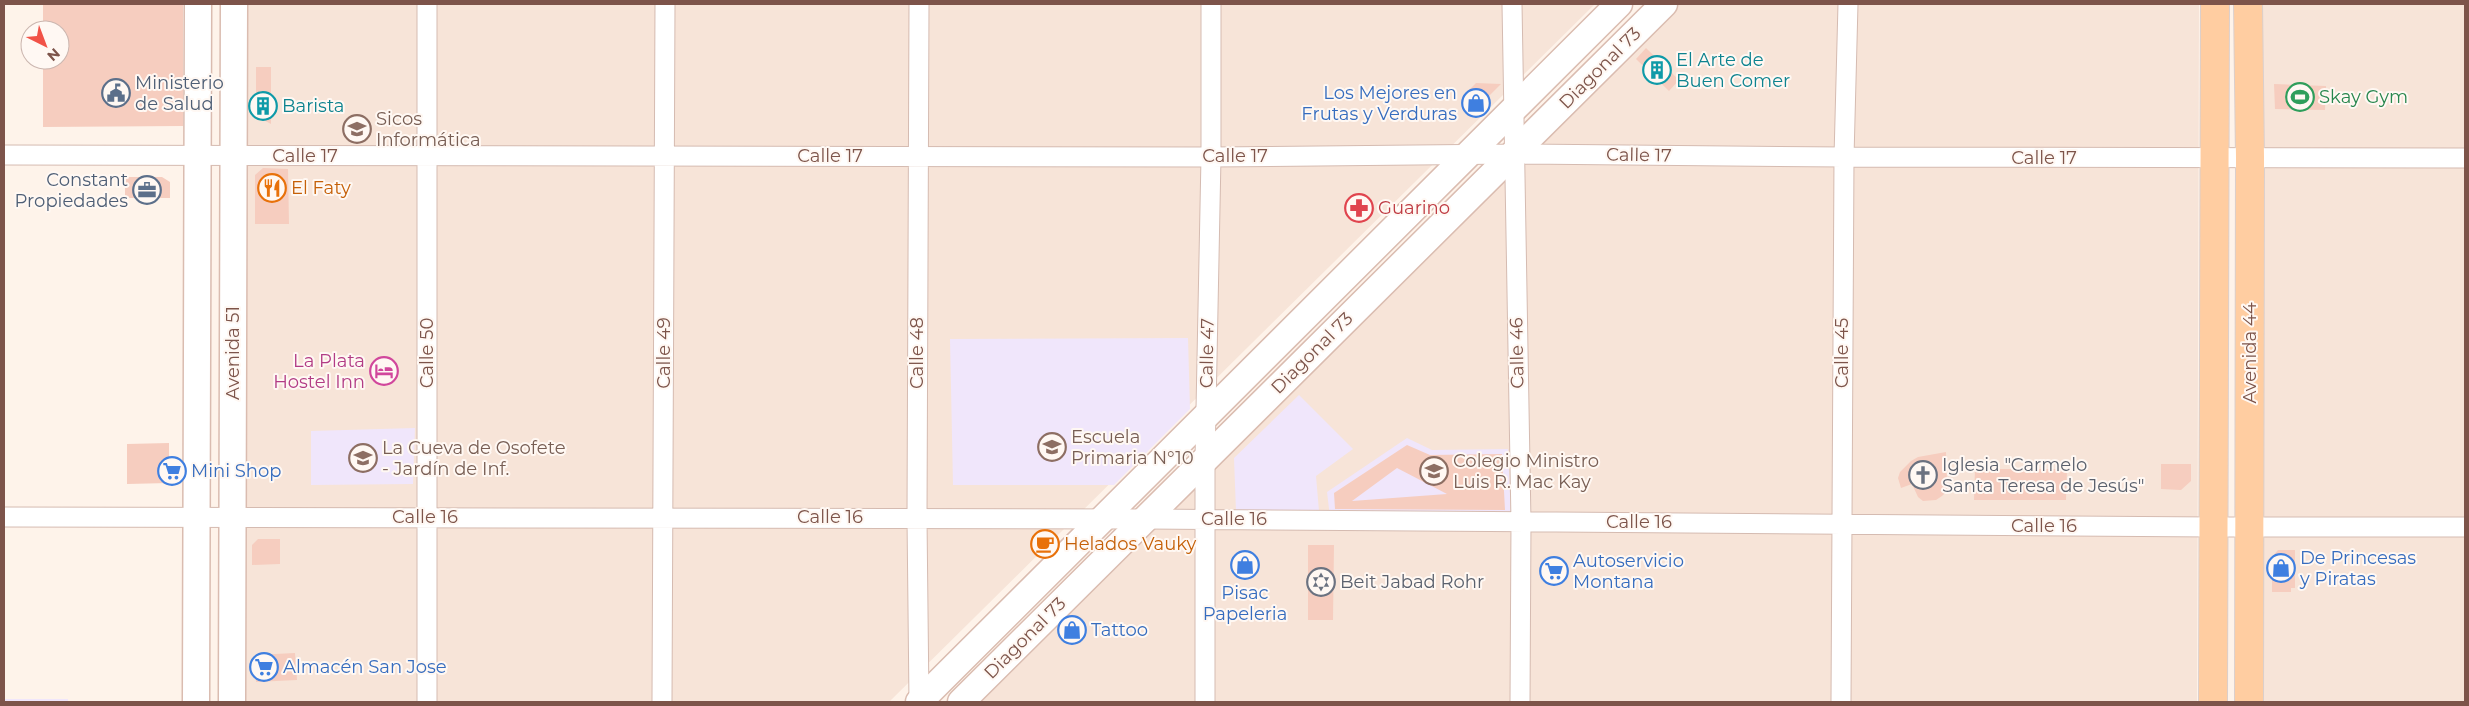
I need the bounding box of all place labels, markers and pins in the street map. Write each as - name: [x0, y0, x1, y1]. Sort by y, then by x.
- place label: El Arte de Buen Comer: [1676, 49, 1790, 92]
- building icon: El Arte de Buen Comer: [1642, 55, 1672, 85]
- place label: Ministerio de Salud: [135, 72, 224, 115]
- public building icon: Ministerio de Salud: [101, 78, 131, 108]
- place label: Los Mejores en Frutas y Verduras: [1301, 82, 1457, 125]
- sports icon: Skay Gym: [2285, 82, 2315, 112]
- place label: Skay Gym: [2319, 86, 2408, 108]
- shop icon: Los Mejores en Frutas y Verduras: [1461, 88, 1491, 118]
- building icon: Barista: [248, 91, 278, 121]
- place label: Barista: [282, 95, 344, 117]
- place label: Sicos Informática: [376, 108, 481, 151]
- school or university icon: Sicos Informática: [342, 114, 372, 144]
- place label: Constant Propiedades: [15, 169, 128, 212]
- restaurant icon: El Faty: [257, 173, 287, 203]
- office icon: Constant Propiedades: [132, 175, 162, 205]
- place label: El Faty: [291, 177, 351, 199]
- pharmacy icon: Guarino: [1344, 193, 1374, 223]
- place label: Guarino: [1378, 197, 1450, 219]
- place label: La Plata Hostel Inn: [273, 350, 365, 393]
- hotel icon: La Plata Hostel Inn: [369, 356, 399, 386]
- place label: Escuela Primaria N°10: [1071, 426, 1194, 469]
- school or university icon: Escuela Primaria N°10: [1037, 432, 1067, 462]
- place label: La Cueva de Osofete - Jardín de Inf.: [382, 437, 566, 480]
- school or university icon: La Cueva de Osofete - Jardín de Inf.: [348, 443, 378, 473]
- place label: Colegio Ministro Luis R. Mac Kay: [1453, 450, 1599, 493]
- place label: Iglesia "Carmelo Santa Teresa de Jesús": [1942, 454, 2144, 497]
- supermarket icon: Mini Shop: [157, 456, 187, 486]
- school or university icon: Colegio Ministro Luis R. Mac Kay: [1419, 456, 1449, 486]
- place label: Mini Shop: [191, 460, 282, 482]
- church icon: Iglesia "Carmelo Santa Teresa de Jesús": [1908, 460, 1938, 490]
- cafe icon: Helados Vauky: [1030, 529, 1060, 559]
- place label: Helados Vauky: [1064, 533, 1197, 555]
- place label: De Princesas y Piratas: [2299, 547, 2416, 590]
- shop icon: Pisac Papeleria: [1230, 550, 1260, 580]
- place label: Autoservicio Montana: [1573, 550, 1684, 593]
- shop icon: De Princesas y Piratas: [2266, 553, 2296, 583]
- supermarket icon: Autoservicio Montana: [1539, 556, 1569, 586]
- synagogue icon: Beit Jabad Rohr: [1306, 567, 1336, 597]
- place label: Beit Jabad Rohr: [1340, 571, 1484, 593]
- place label: Pisac Papeleria: [1203, 582, 1287, 625]
- shop icon: Tattoo: [1057, 615, 1087, 645]
- place label: Tattoo: [1091, 619, 1148, 641]
- supermarket icon: Almacén San Jose: [249, 652, 279, 682]
- place label: Almacén San Jose: [283, 656, 447, 678]

